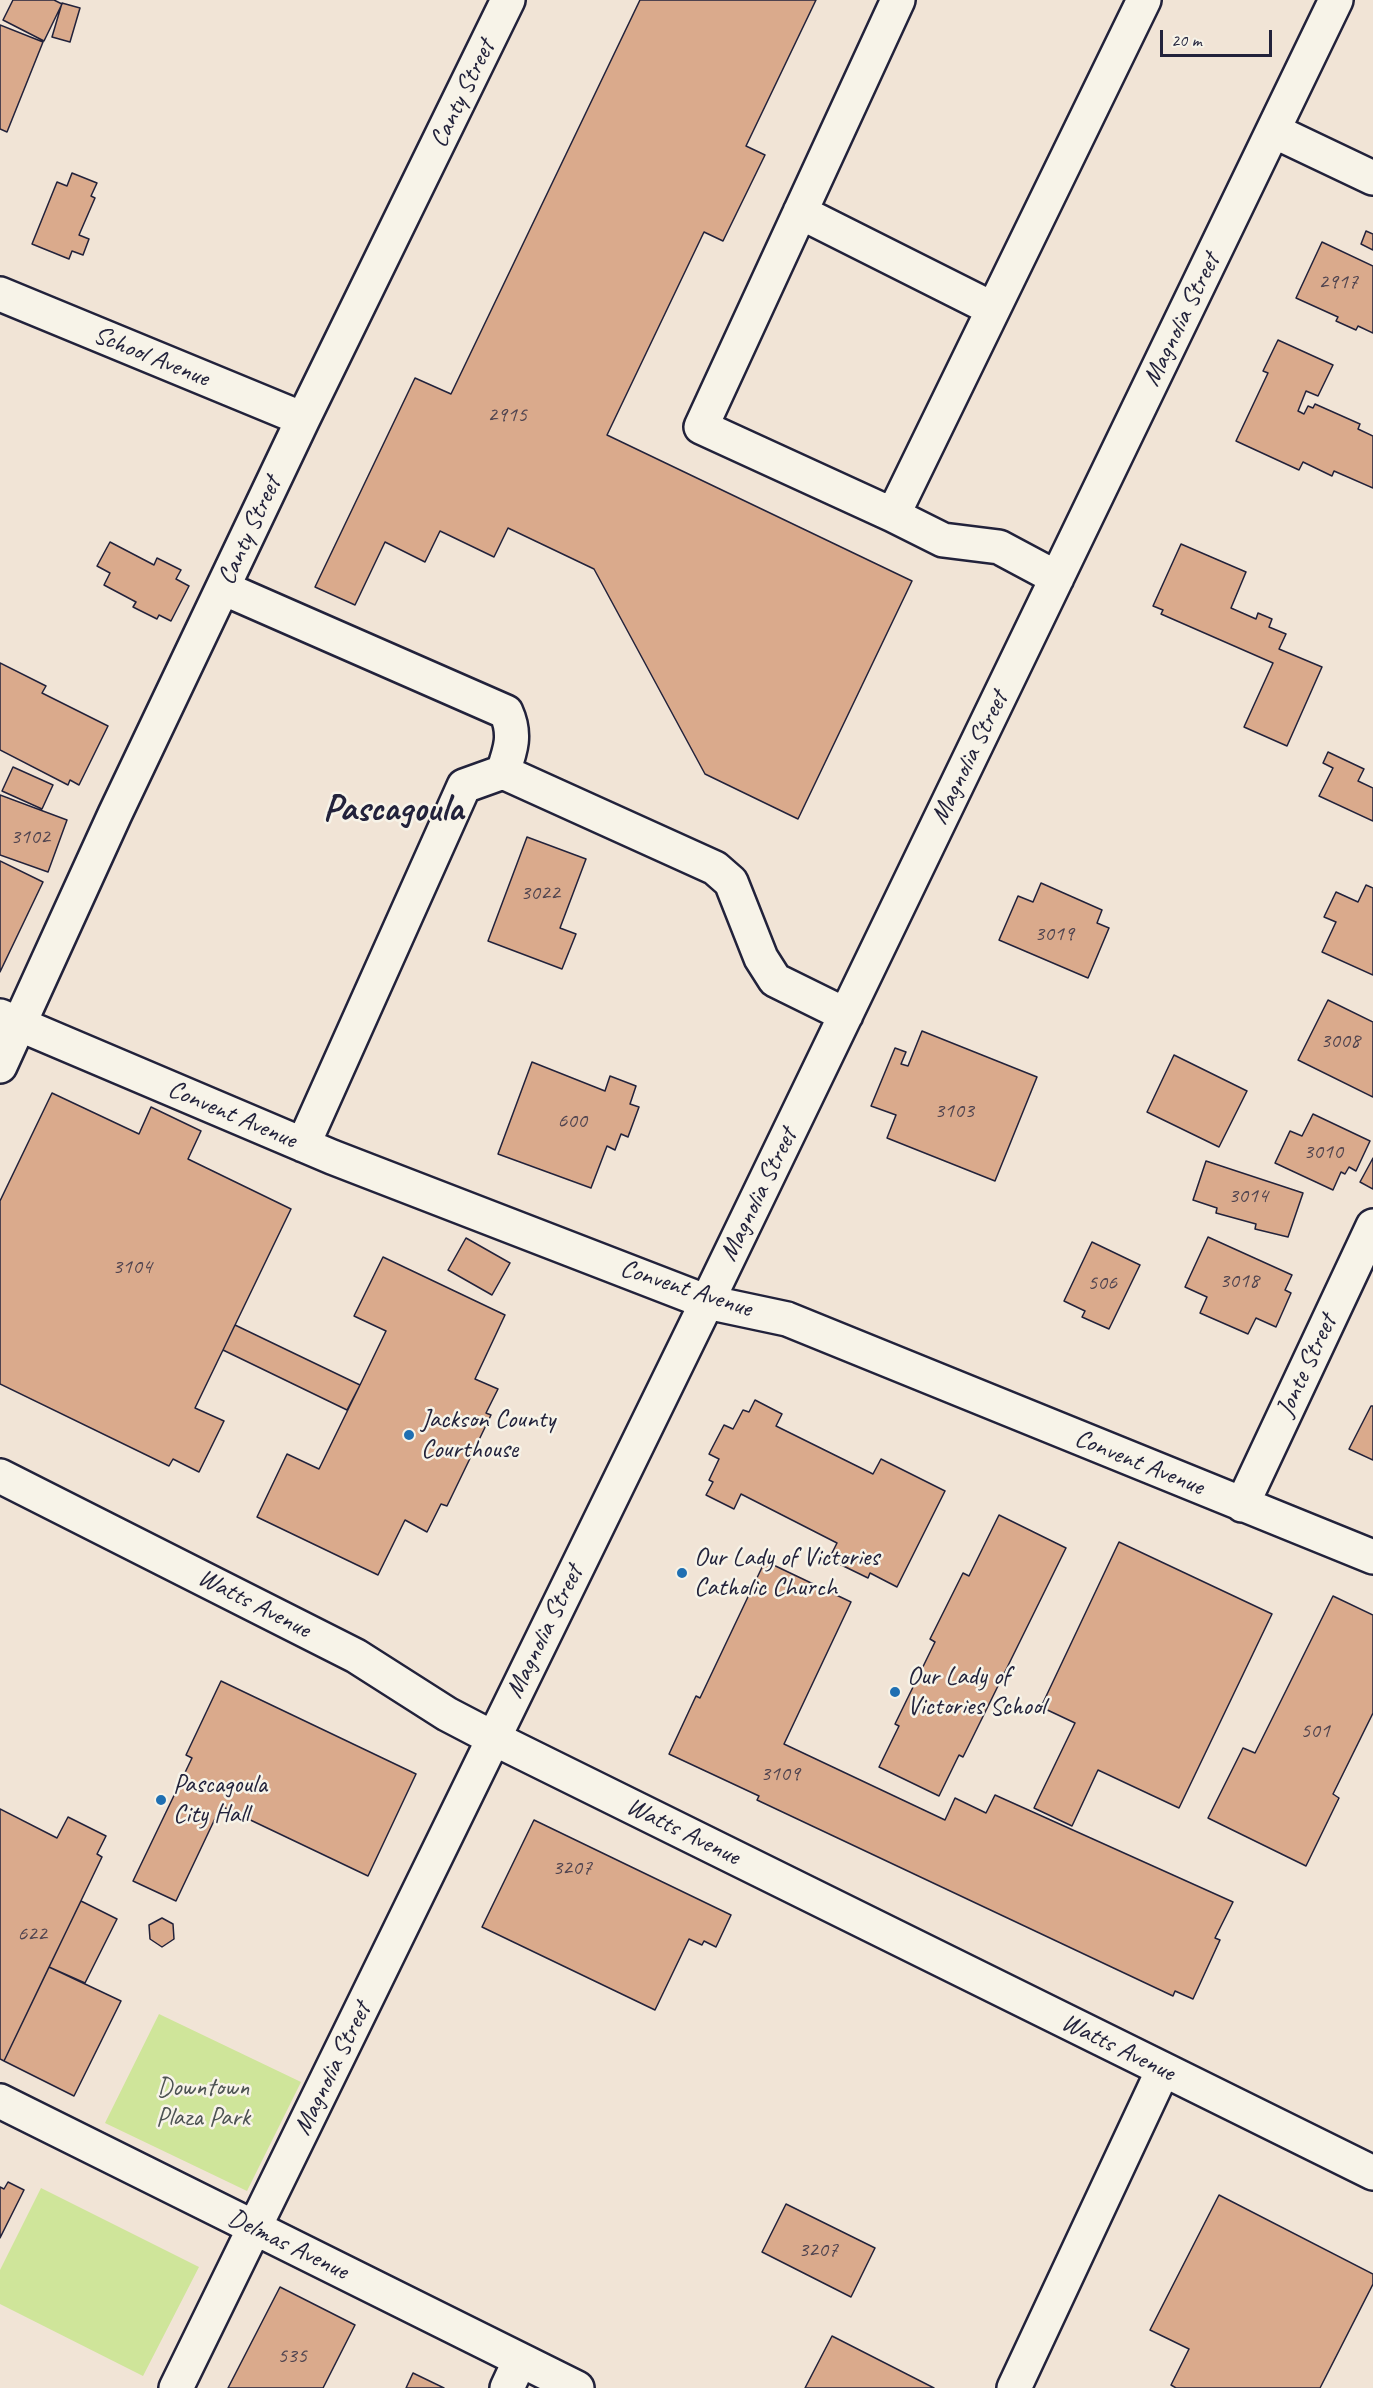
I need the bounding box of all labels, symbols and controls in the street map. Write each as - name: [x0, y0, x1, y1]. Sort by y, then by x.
- scale bar: [1163, 18, 1276, 56]
- text: 20 m: [1171, 29, 1202, 51]
- street label: Canty Street: [424, 35, 502, 153]
- street label: Magnolia Street: [1136, 249, 1228, 391]
- house number: 2917: [1318, 269, 1358, 295]
- street label: School Avenue: [89, 320, 213, 394]
- house number: 2915: [487, 402, 527, 428]
- street label: Canty Street: [211, 472, 289, 590]
- street label: Magnolia Street: [924, 687, 1016, 829]
- district label: Pascagoula: [323, 787, 463, 833]
- house number: 3102: [10, 824, 50, 850]
- house number: 3022: [520, 880, 560, 906]
- house number: 3019: [1034, 921, 1074, 947]
- house number: 3008: [1320, 1028, 1360, 1054]
- street label: Convent Avenue: [163, 1074, 301, 1156]
- house number: 3103: [934, 1098, 974, 1124]
- house number: 600: [557, 1108, 587, 1134]
- street label: Magnolia Street: [713, 1124, 805, 1266]
- house number: 3010: [1303, 1139, 1343, 1165]
- house number: 3014: [1228, 1183, 1268, 1209]
- street label: Convent Avenue: [616, 1253, 756, 1325]
- house number: 3104: [112, 1254, 152, 1280]
- house number: 3018: [1219, 1268, 1259, 1294]
- house number: 506: [1087, 1270, 1117, 1296]
- street label: Jonte Street: [1270, 1310, 1344, 1422]
- place label: Jackson County Courthouse: [421, 1404, 555, 1466]
- street label: Convent Avenue: [1070, 1423, 1208, 1503]
- marker: Jackson County Courthouse: [402, 1428, 416, 1442]
- place label: Our Lady of Victories Catholic Church: [694, 1542, 879, 1604]
- street label: Magnolia Street: [499, 1561, 591, 1703]
- street label: Watts Avenue: [192, 1562, 316, 1646]
- marker: Our Lady of Victories Catholic Church: [675, 1566, 689, 1580]
- place label: Our Lady of Victories School: [907, 1661, 1045, 1722]
- marker: Our Lady of Victories School: [888, 1685, 902, 1699]
- house number: 501: [1300, 1718, 1330, 1744]
- house number: 3109: [760, 1761, 800, 1787]
- place label: Pascagoula City Hall: [173, 1769, 267, 1830]
- street label: Watts Avenue: [621, 1791, 745, 1873]
- marker: Pascagoula City Hall: [154, 1793, 168, 1807]
- house number: 3207: [552, 1855, 592, 1881]
- house number: 622: [17, 1921, 47, 1947]
- street label: Magnolia Street: [287, 1998, 379, 2140]
- street label: Watts Avenue: [1056, 2007, 1180, 2089]
- park label: Downtown Plaza Park: [156, 2072, 250, 2134]
- street label: Delmas Avenue: [223, 2203, 353, 2287]
- house number: 3207: [798, 2237, 838, 2263]
- house number: 535: [277, 2343, 307, 2369]

